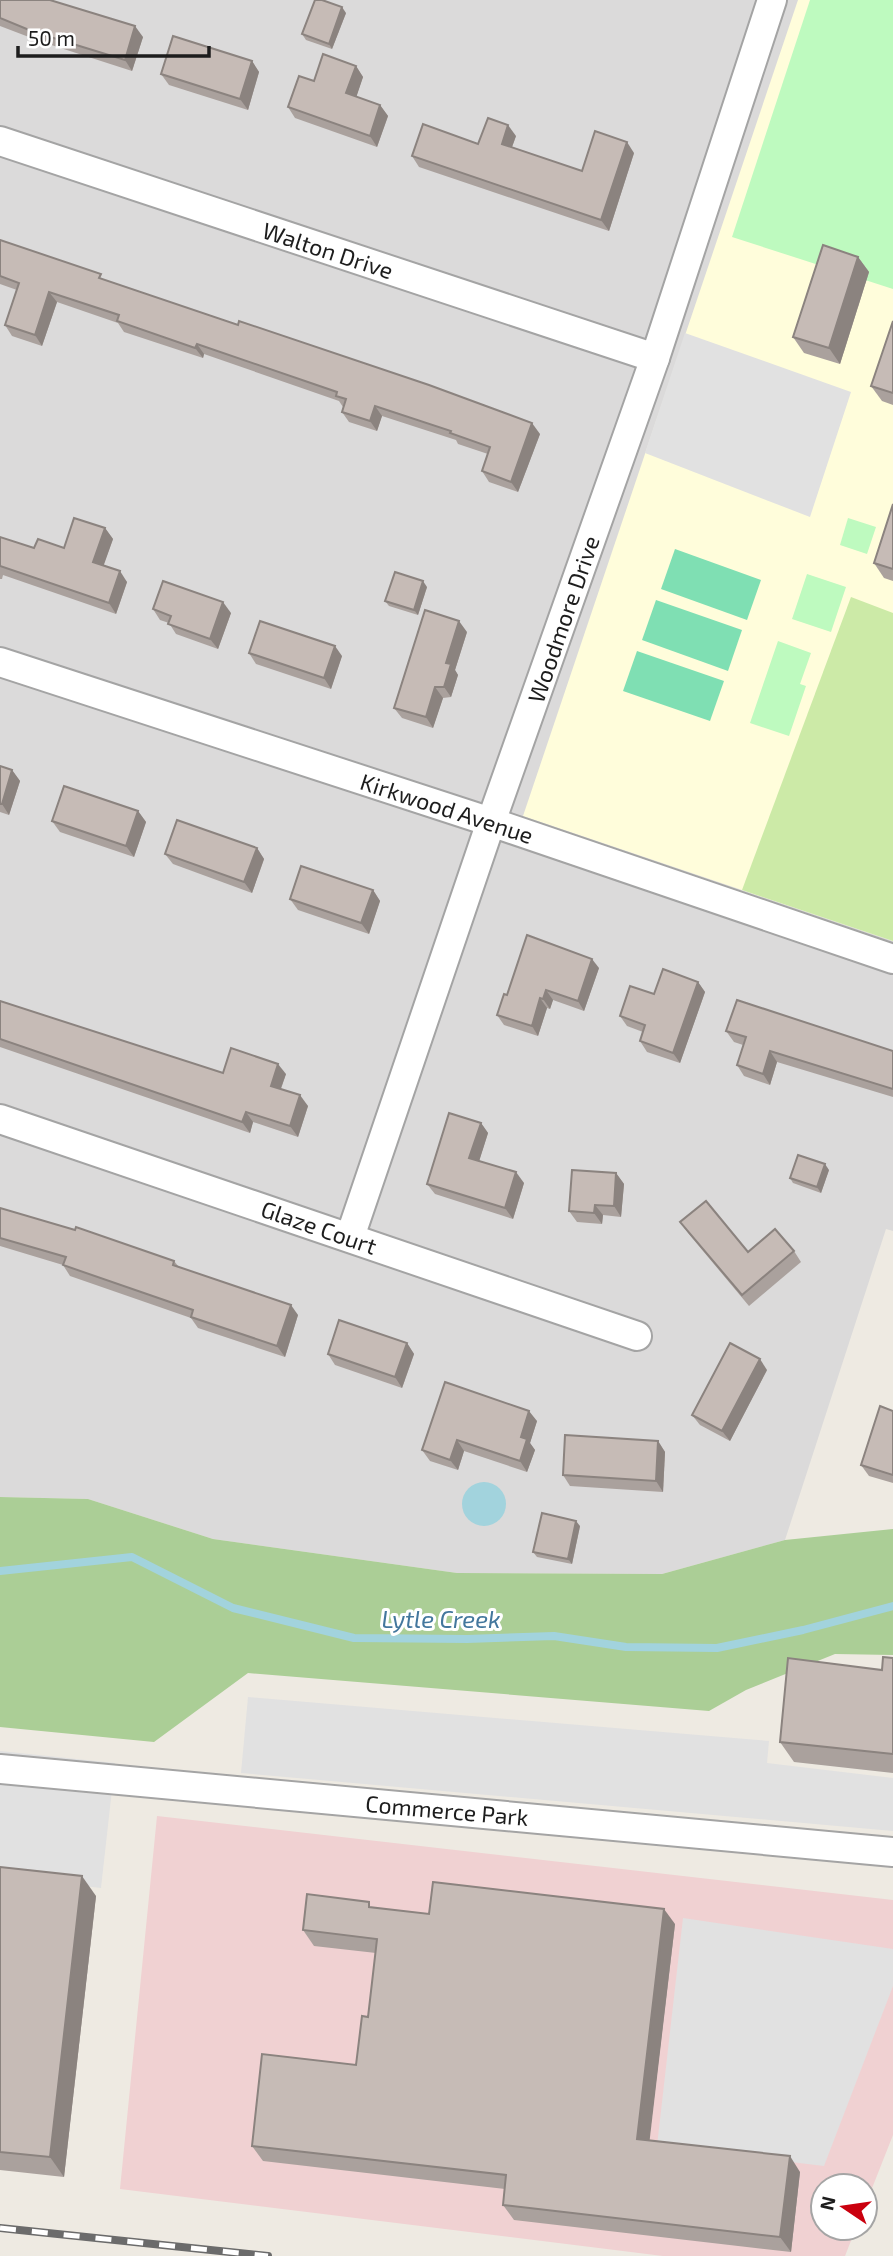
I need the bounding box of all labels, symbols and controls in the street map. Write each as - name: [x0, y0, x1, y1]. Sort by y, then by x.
- scale bar: [18, 14, 208, 58]
- text: 50 m: [28, 25, 75, 50]
- street label: Walton Drive: [259, 216, 397, 284]
- street label: Woodmore Drive: [521, 532, 605, 706]
- street label: Kirkwood Avenue: [357, 767, 537, 849]
- street label: Glaze Court: [258, 1194, 381, 1260]
- water label: Lytle Creek: [381, 1604, 501, 1633]
- street label: Commerce Park: [364, 1789, 530, 1831]
- north arrow: [809, 2172, 879, 2242]
- text: N: [814, 2194, 840, 2212]

